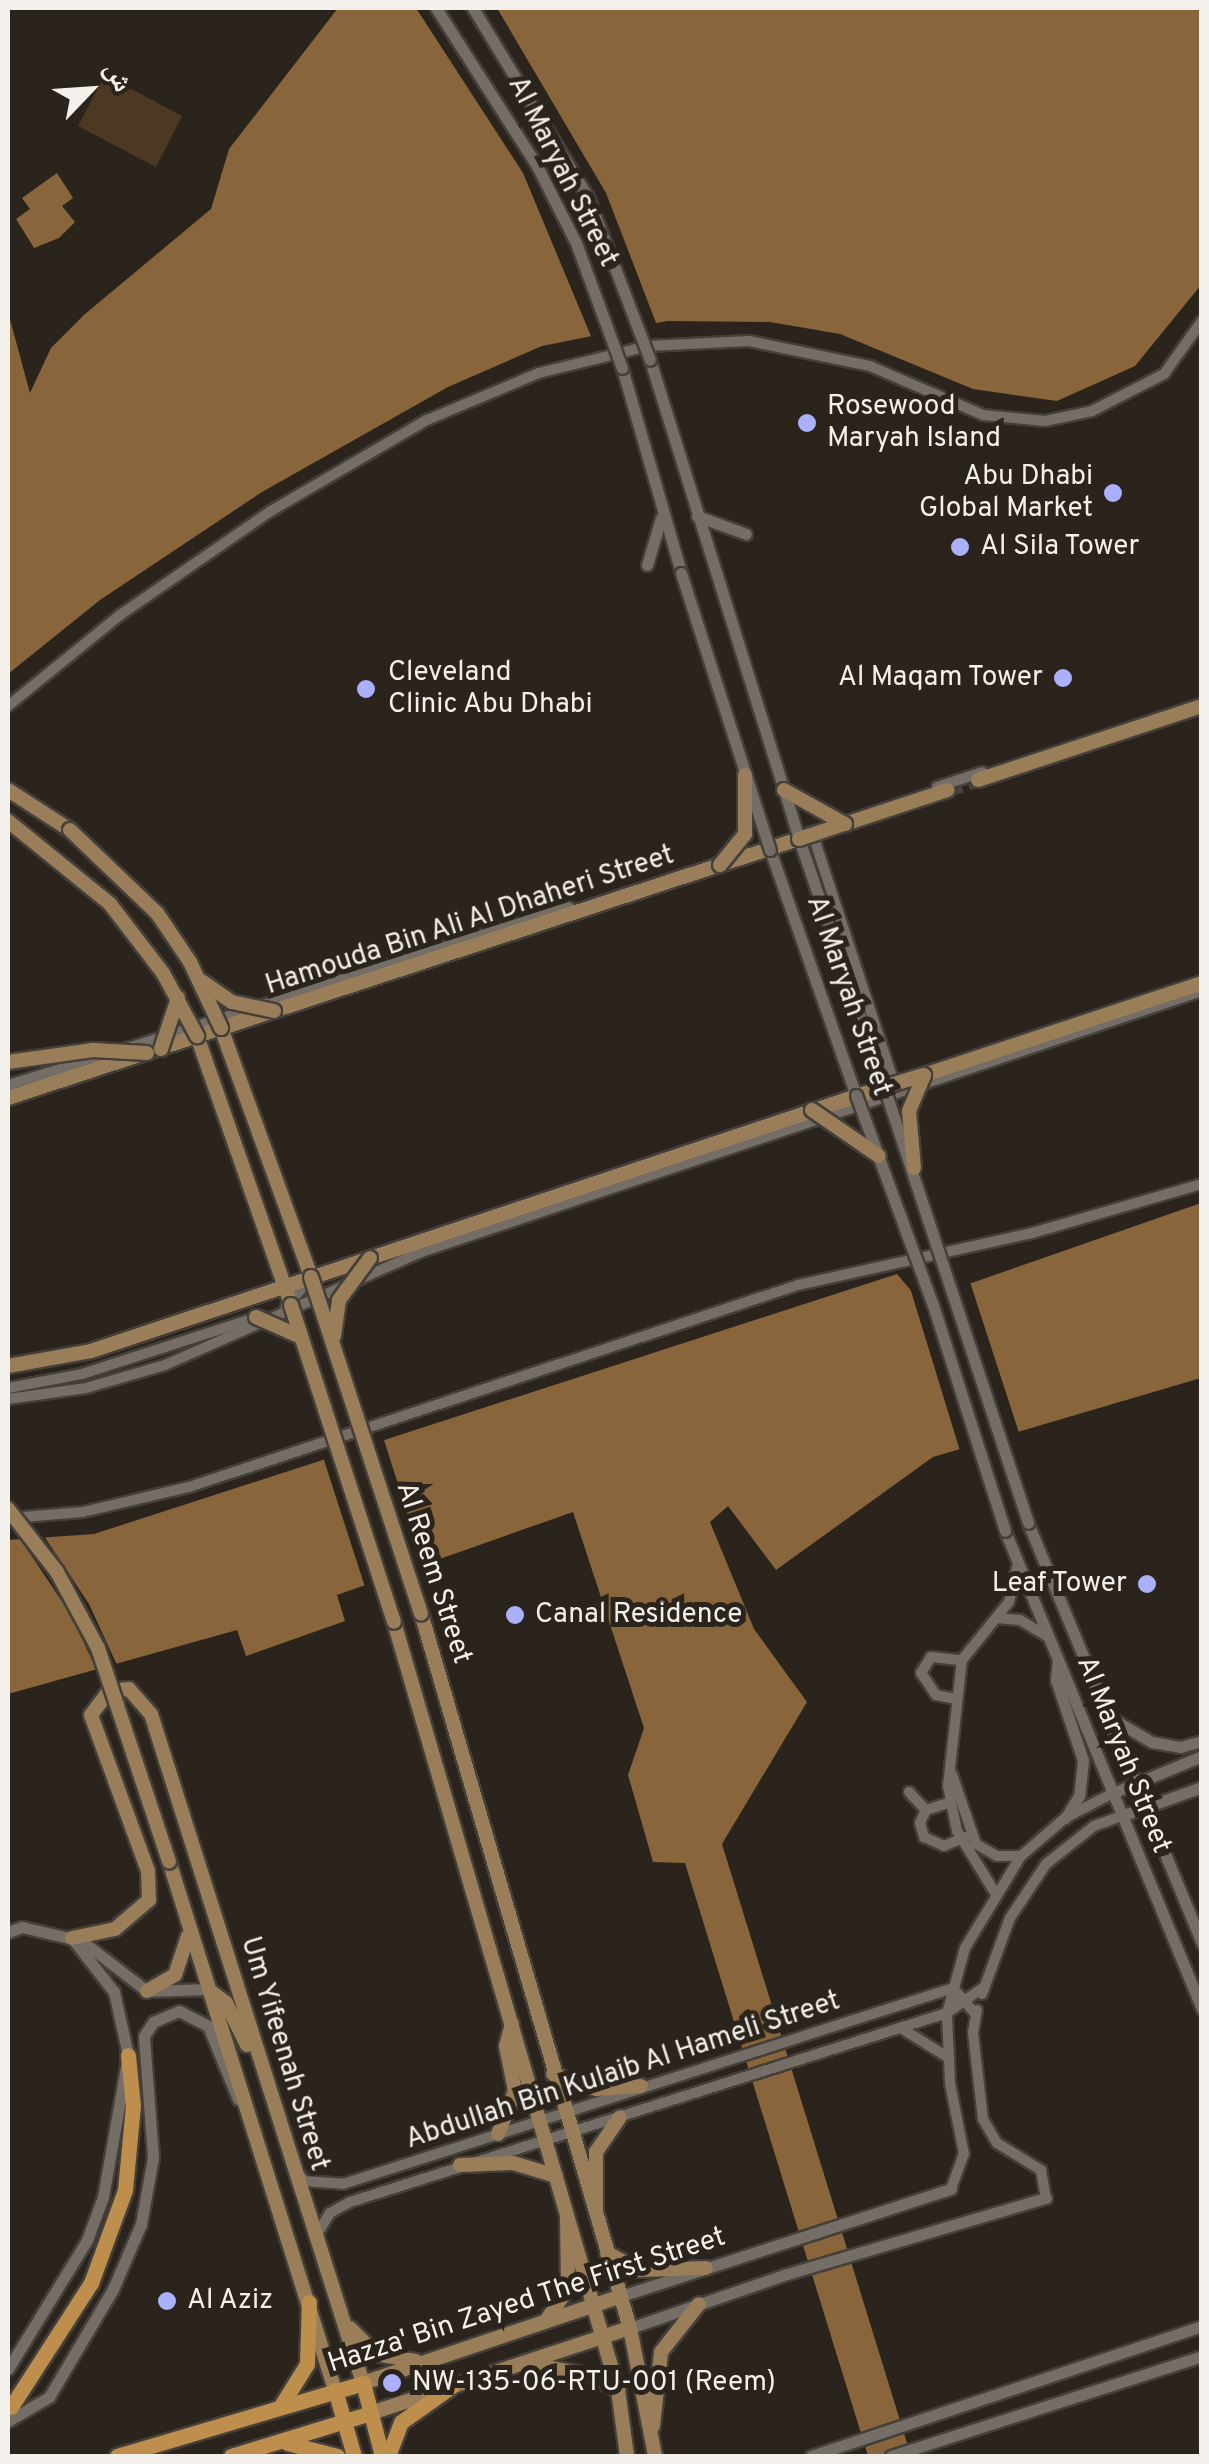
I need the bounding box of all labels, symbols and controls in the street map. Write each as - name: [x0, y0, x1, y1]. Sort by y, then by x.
- north arrow: [40, 40, 140, 140]
- text: ش: [95, 56, 140, 98]
- street label: Al Maryah Street: [500, 71, 624, 273]
- place label: Rosewood Maryah Island: [827, 390, 1001, 456]
- marker: Rosewood Maryah Island: [796, 412, 818, 434]
- place label: Abu Dhabi Global Market: [919, 460, 1093, 526]
- marker: Abu Dhabi Global Market: [1102, 482, 1124, 504]
- place label: Al Sila Tower: [980, 530, 1141, 564]
- marker: Al Sila Tower: [949, 536, 971, 558]
- place label: Cleveland Clinic Abu Dhabi: [388, 656, 594, 722]
- place label: Al Maqam Tower: [837, 661, 1043, 695]
- marker: Al Maqam Tower: [1052, 667, 1074, 689]
- marker: Cleveland Clinic Abu Dhabi: [353, 676, 379, 702]
- street label: Hamouda Bin Ali Al Dhaheri Street: [260, 839, 680, 1003]
- street label: Al Maryah Street: [798, 892, 898, 1100]
- street label: Al Reem Street: [388, 1478, 478, 1668]
- place label: Leaf Tower: [991, 1567, 1127, 1601]
- marker: Leaf Tower: [1136, 1573, 1158, 1595]
- place label: Canal Residence: [535, 1598, 742, 1632]
- marker: Canal Residence: [504, 1604, 526, 1626]
- street label: Al Maryah Street: [1068, 1652, 1178, 1858]
- street label: Um Yifeenah Street: [232, 1932, 336, 2176]
- street label: Abdullah Bin Kulaib Al Hameli Street: [401, 1985, 845, 2157]
- street label: Hazza' Bin Zayed The First Street: [323, 2221, 731, 2381]
- place label: Al Aziz: [187, 2284, 274, 2318]
- marker: Al Aziz: [156, 2290, 178, 2312]
- place label: NW-135-06-RTU-001 (Reem): [412, 2366, 776, 2400]
- marker: NW-135-06-RTU-001 (Reem): [381, 2372, 403, 2394]

